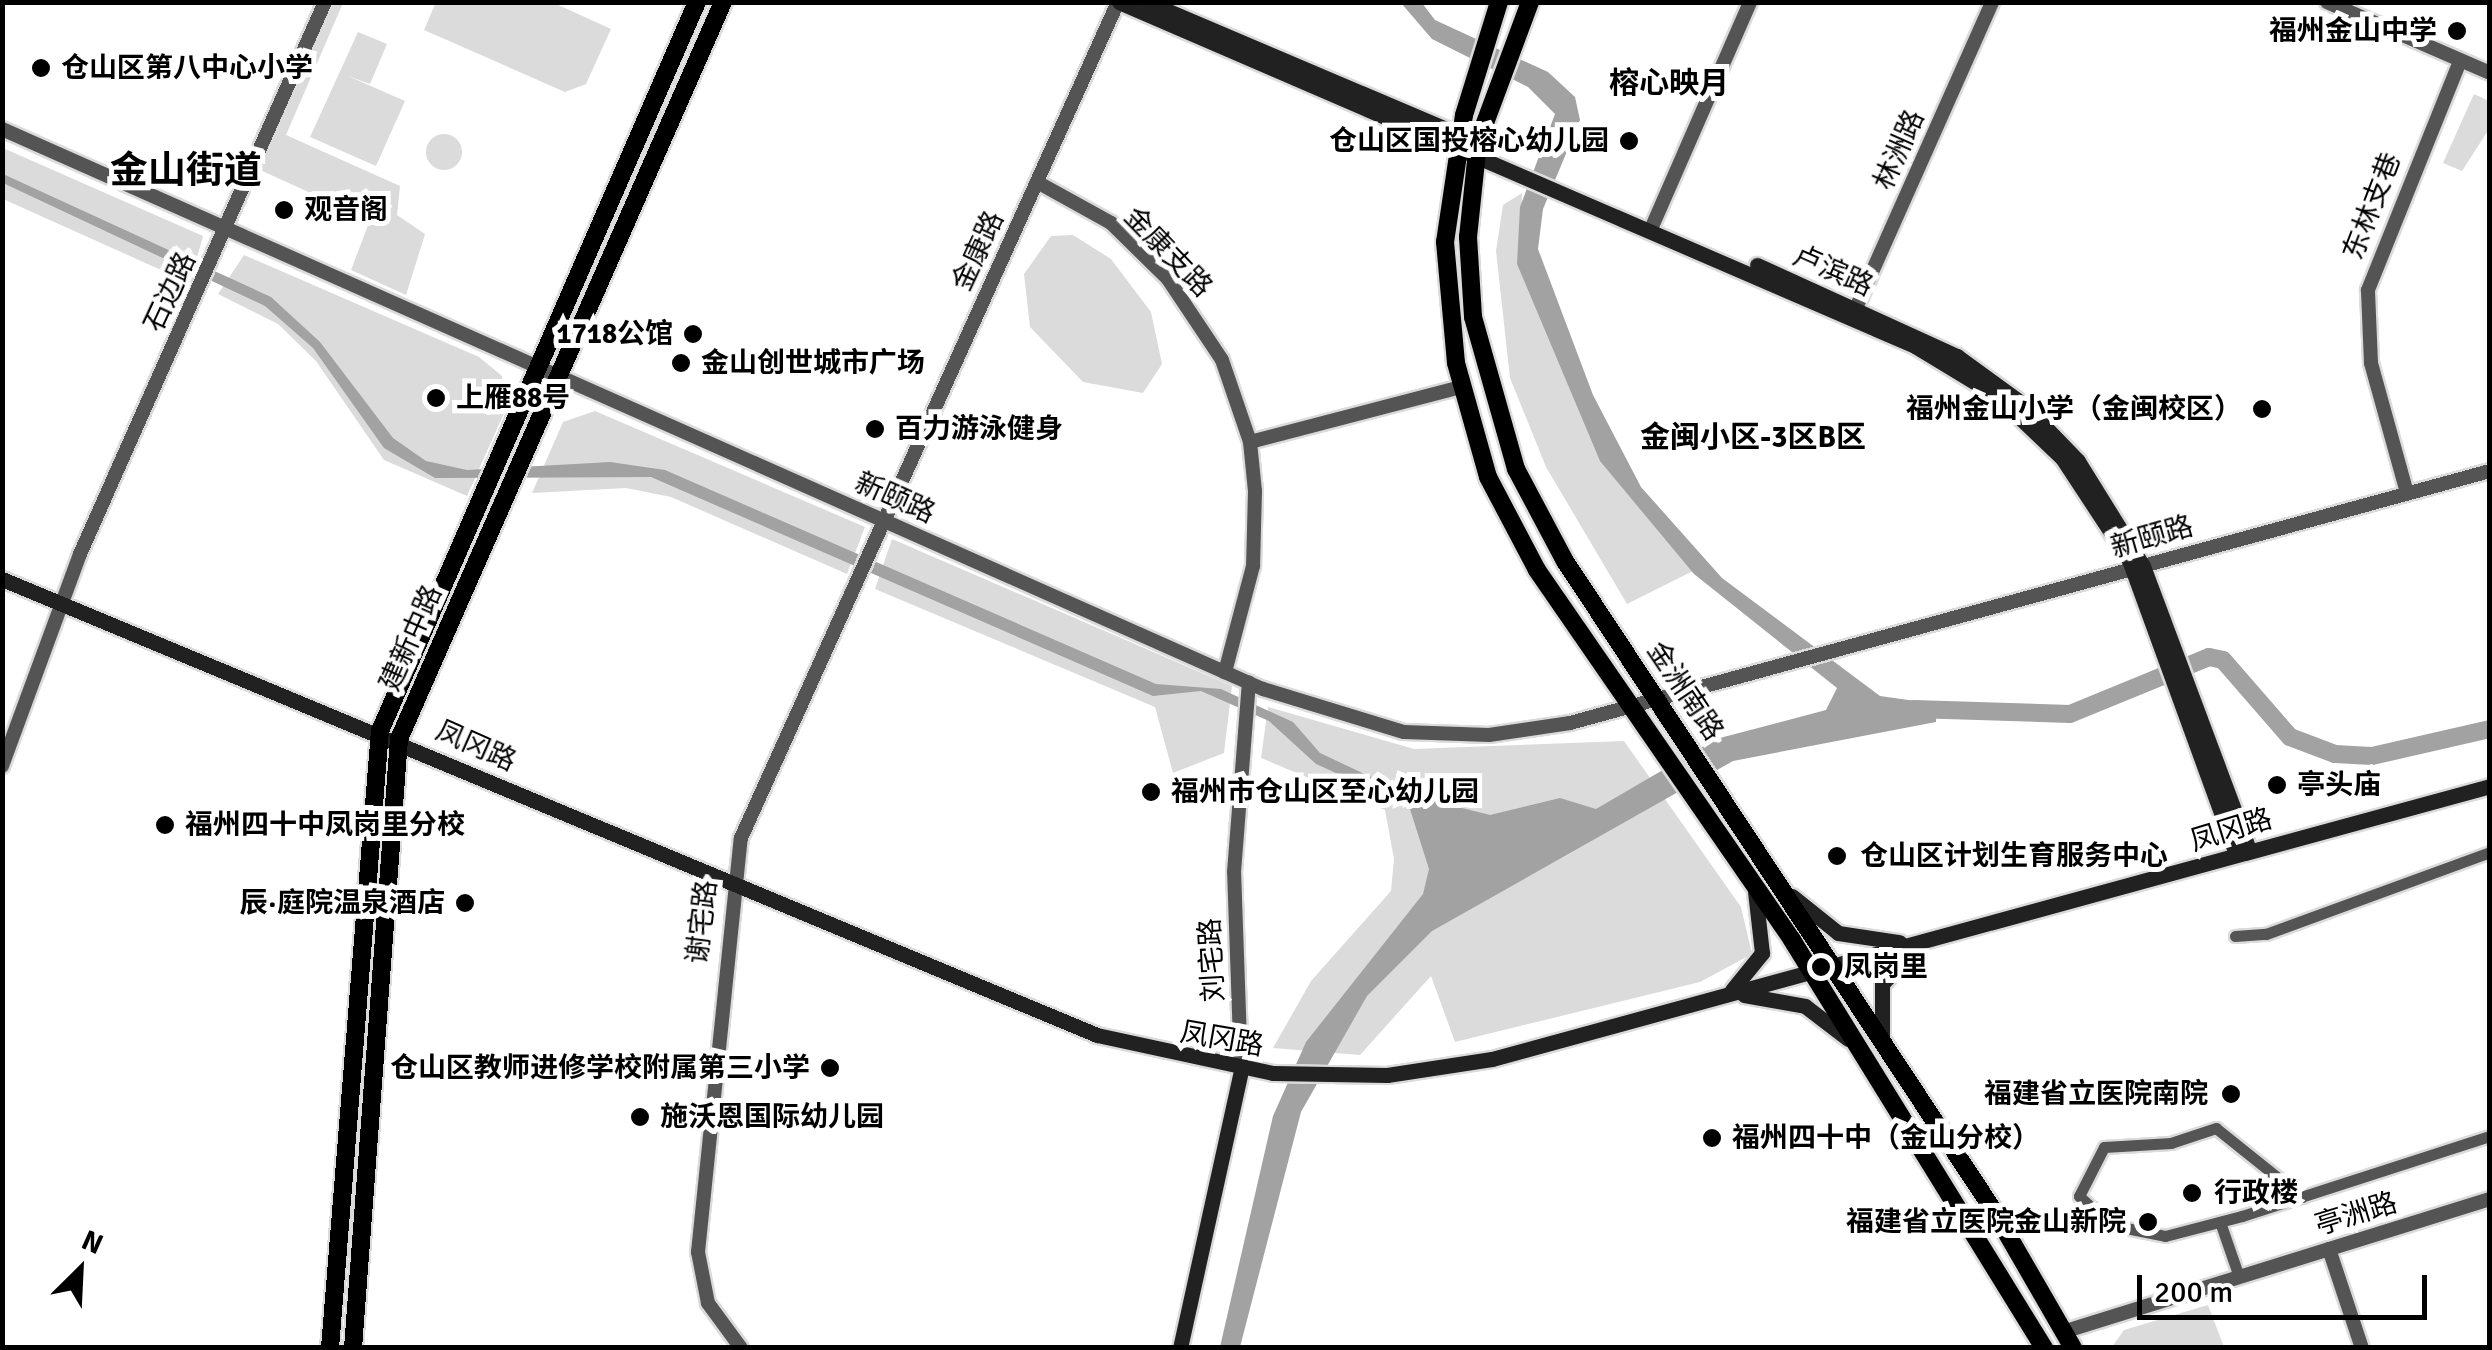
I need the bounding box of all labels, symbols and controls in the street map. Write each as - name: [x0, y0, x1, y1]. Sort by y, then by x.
- place label: 福州金山中学: [2269, 14, 2437, 48]
- marker: 福州金山中学: [2446, 20, 2468, 42]
- place label: 仓山区第八中心小学: [61, 51, 313, 85]
- marker: 仓山区第八中心小学: [30, 57, 52, 79]
- district label: 榕心映月: [1609, 66, 1729, 102]
- street label: 林洲路: [1867, 105, 1931, 195]
- place label: 仓山区国投榕心幼儿园: [1329, 124, 1609, 158]
- marker: 仓山区国投榕心幼儿园: [1618, 130, 1640, 152]
- district label: 金山街道: [110, 148, 262, 194]
- street label: 东林支巷: [2336, 148, 2408, 264]
- place label: 观音阁: [304, 193, 388, 227]
- marker: 观音阁: [273, 199, 295, 221]
- street label: 金康支路: [1117, 200, 1219, 304]
- street label: 金康路: [945, 206, 1011, 296]
- street label: 卢滨路: [1788, 239, 1878, 303]
- street label: 石边路: [137, 247, 203, 337]
- place label: 1718公馆: [557, 317, 673, 351]
- marker: 1718公馆: [682, 323, 704, 345]
- place label: 金山创世城市广场: [701, 346, 925, 380]
- marker: 金山创世城市广场: [670, 352, 692, 374]
- place label: 上雁88号: [456, 381, 570, 415]
- marker: 上雁88号: [425, 387, 447, 409]
- place label: 福州金山小学（金闽校区）: [1906, 392, 2242, 426]
- marker: 福州金山小学（金闽校区）: [2251, 398, 2273, 420]
- place label: 百力游泳健身: [895, 412, 1063, 446]
- marker: 百力游泳健身: [864, 418, 886, 440]
- district label: 金闽小区-3区B区: [1640, 420, 1866, 456]
- street label: 新颐路: [850, 466, 940, 530]
- street label: 新颐路: [2107, 509, 2197, 565]
- street label: 建新中路: [373, 580, 449, 696]
- street label: 金洲南路: [1640, 635, 1730, 747]
- street label: 凤冈路: [431, 714, 521, 778]
- place label: 亭头庙: [2297, 768, 2381, 802]
- marker: 亭头庙: [2266, 774, 2288, 796]
- place label: 福州市仓山区至心幼儿园: [1171, 775, 1479, 809]
- marker: 福州市仓山区至心幼儿园: [1140, 781, 1162, 803]
- street label: 凤冈路: [2186, 802, 2276, 858]
- place label: 福州四十中凤岗里分校: [185, 808, 465, 842]
- marker: 福州四十中凤岗里分校: [154, 814, 176, 836]
- place label: 仓山区计划生育服务中心: [1860, 839, 2168, 873]
- marker: 仓山区计划生育服务中心: [1824, 843, 1850, 869]
- street label: 谢宅路: [680, 878, 724, 966]
- place label: 辰·庭院温泉酒店: [240, 886, 445, 920]
- marker: 辰·庭院温泉酒店: [454, 892, 476, 914]
- street label: 刘宅路: [1193, 917, 1231, 1003]
- place label: 凤岗里: [1844, 950, 1928, 984]
- marker: 凤岗里: [1808, 954, 1834, 980]
- street label: 凤冈路: [1178, 1015, 1266, 1063]
- place label: 仓山区教师进修学校附属第三小学: [390, 1051, 810, 1085]
- marker: 仓山区教师进修学校附属第三小学: [819, 1057, 841, 1079]
- place label: 福建省立医院南院: [1984, 1077, 2208, 1111]
- marker: 福建省立医院南院: [2218, 1081, 2244, 1107]
- place label: 施沃恩国际幼儿园: [660, 1100, 884, 1134]
- marker: 施沃恩国际幼儿园: [629, 1106, 651, 1128]
- place label: 福州四十中（金山分校）: [1732, 1121, 2040, 1155]
- marker: 福州四十中（金山分校）: [1701, 1127, 1723, 1149]
- place label: 行政楼: [2214, 1176, 2298, 1210]
- marker: 行政楼: [2179, 1180, 2205, 1206]
- street label: 亭洲路: [2311, 1186, 2401, 1242]
- place label: 福建省立医院金山新院: [1846, 1205, 2126, 1239]
- marker: 福建省立医院金山新院: [2135, 1209, 2161, 1235]
- north arrow: [30, 1220, 130, 1320]
- text: N: [76, 1223, 108, 1262]
- scale bar: [2142, 1255, 2432, 1317]
- text: 200 m: [2154, 1274, 2233, 1311]

